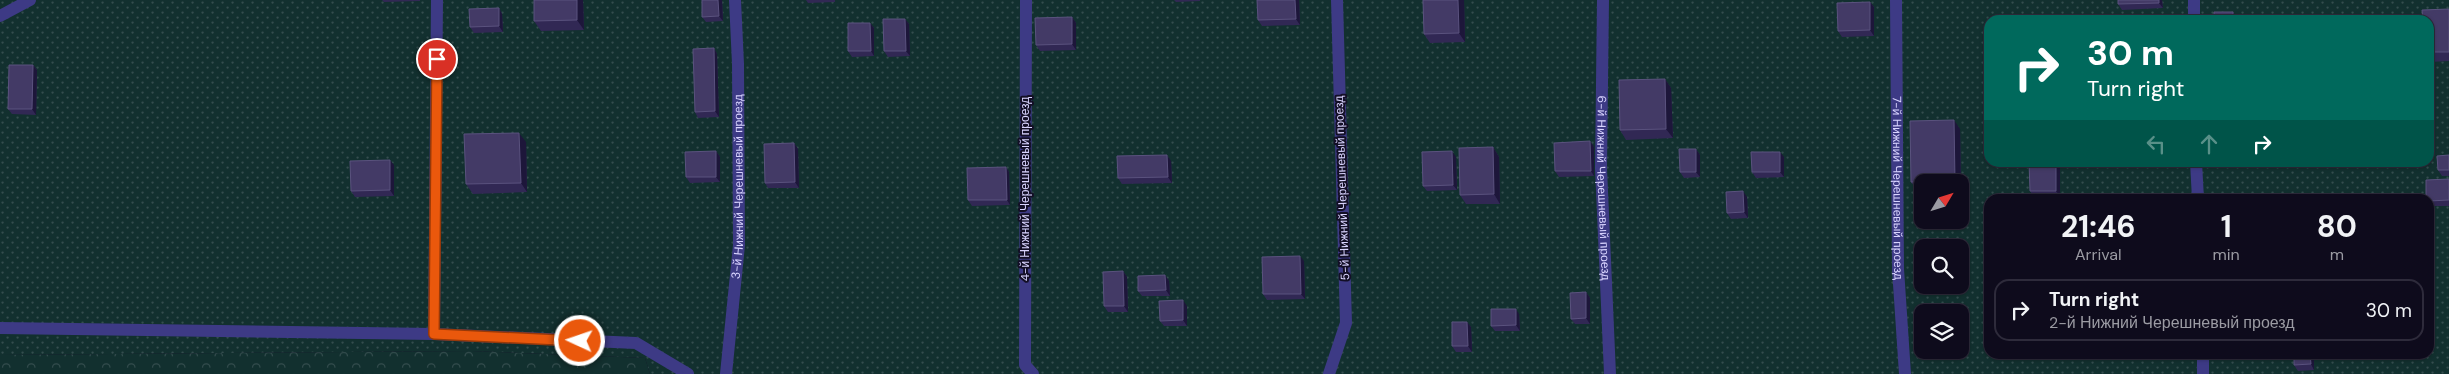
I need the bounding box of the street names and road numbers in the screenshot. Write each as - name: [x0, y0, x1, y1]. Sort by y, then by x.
- street label: 3-й Нижний Черешневый проезд: [728, 94, 747, 280]
- street label: 5-й Нижний Черешневый проезд: [1331, 95, 1353, 281]
- street label: 6-й Нижний Черешневый проезд: [1593, 95, 1614, 281]
- street label: 7-й Нижний Черешневый проезд: [1889, 96, 1907, 280]
- street label: 4-й Нижний Черешневый проезд: [1017, 97, 1033, 281]

